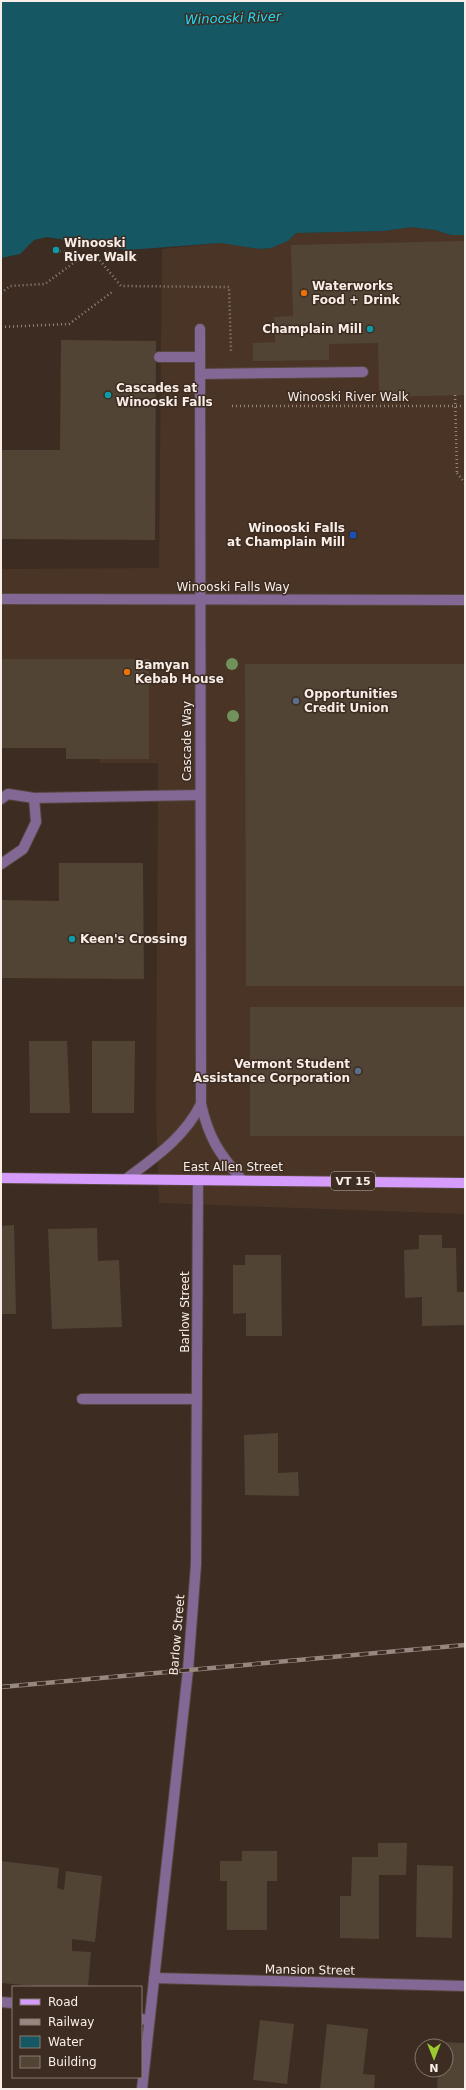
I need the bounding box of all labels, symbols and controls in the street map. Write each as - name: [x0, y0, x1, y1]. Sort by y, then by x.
- water label: Winooski River: [185, 9, 283, 27]
- place label: Winooski River Walk: [64, 236, 137, 264]
- marker: Winooski River Walk: [51, 245, 61, 255]
- place label: Waterworks Food + Drink: [312, 279, 401, 307]
- marker: Waterworks Food + Drink: [299, 288, 309, 298]
- place label: Champlain Mill: [262, 322, 362, 336]
- marker: Champlain Mill: [365, 324, 375, 334]
- place label: Cascades at Winooski Falls: [116, 381, 213, 409]
- marker: Cascades at Winooski Falls: [103, 390, 113, 400]
- street label: Winooski River Walk: [287, 390, 409, 404]
- place label: Winooski Falls at Champlain Mill: [227, 521, 345, 549]
- marker: Winooski Falls at Champlain Mill: [348, 530, 358, 540]
- street label: Winooski Falls Way: [176, 580, 290, 594]
- place label: Bamyan Kebab House: [135, 658, 224, 686]
- marker: Bamyan Kebab House: [122, 667, 132, 677]
- place label: Opportunities Credit Union: [304, 687, 398, 715]
- marker: Opportunities Credit Union: [291, 696, 301, 706]
- street label: Cascade Way: [180, 701, 194, 781]
- place label: Keen's Crossing: [80, 932, 187, 946]
- marker: Keen's Crossing: [67, 934, 77, 944]
- place label: Vermont Student Assistance Corporation: [193, 1057, 350, 1085]
- marker: Vermont Student Assistance Corporation: [353, 1066, 363, 1076]
- street label: East Allen Street: [183, 1160, 283, 1174]
- road number: VT 15: [331, 1172, 375, 1190]
- street label: Barlow Street: [178, 1271, 192, 1353]
- street label: Barlow Street: [166, 1594, 188, 1676]
- street label: Mansion Street: [265, 1962, 355, 1978]
- legend: [12, 1986, 142, 2078]
- text: Road: [48, 1995, 78, 2009]
- text: Railway: [48, 2015, 94, 2029]
- text: Water: [48, 2035, 84, 2049]
- north arrow: [414, 2038, 454, 2078]
- text: Building: [48, 2055, 97, 2069]
- text: N: [429, 2061, 439, 2074]

